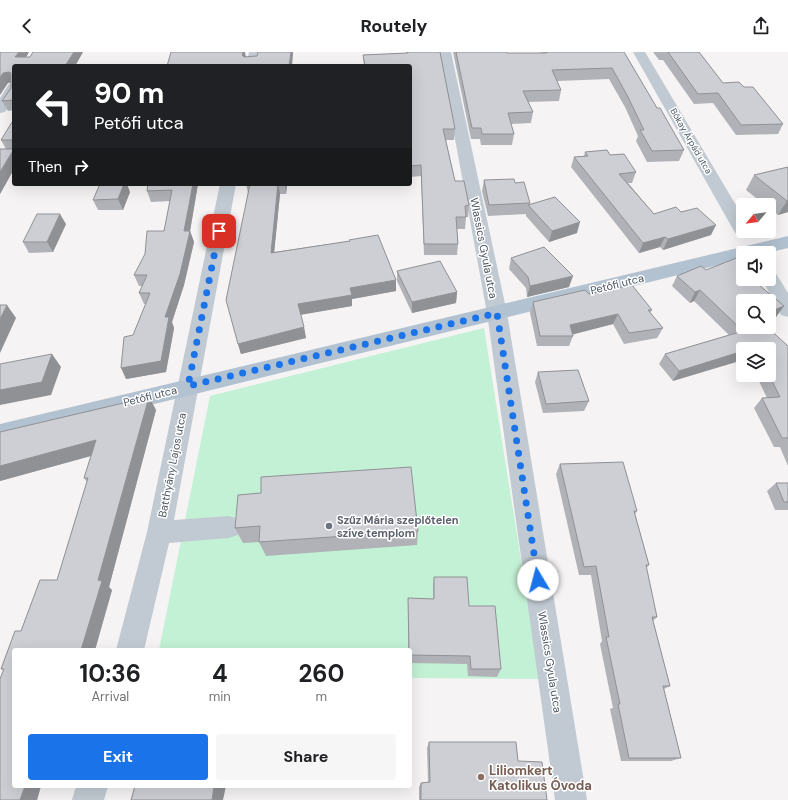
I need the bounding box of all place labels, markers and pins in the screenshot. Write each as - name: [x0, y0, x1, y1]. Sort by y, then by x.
- pin: [202, 214, 236, 248]
- place label: Szűz Mária szeplőtelen szíve templom: [337, 513, 459, 540]
- marker: Szűz Mária szeplőtelen szíve templom: [324, 521, 334, 531]
- place label: Liliomkert Katolikus Óvoda: [489, 762, 592, 794]
- marker: Liliomkert Katolikus Óvoda: [476, 772, 486, 782]

